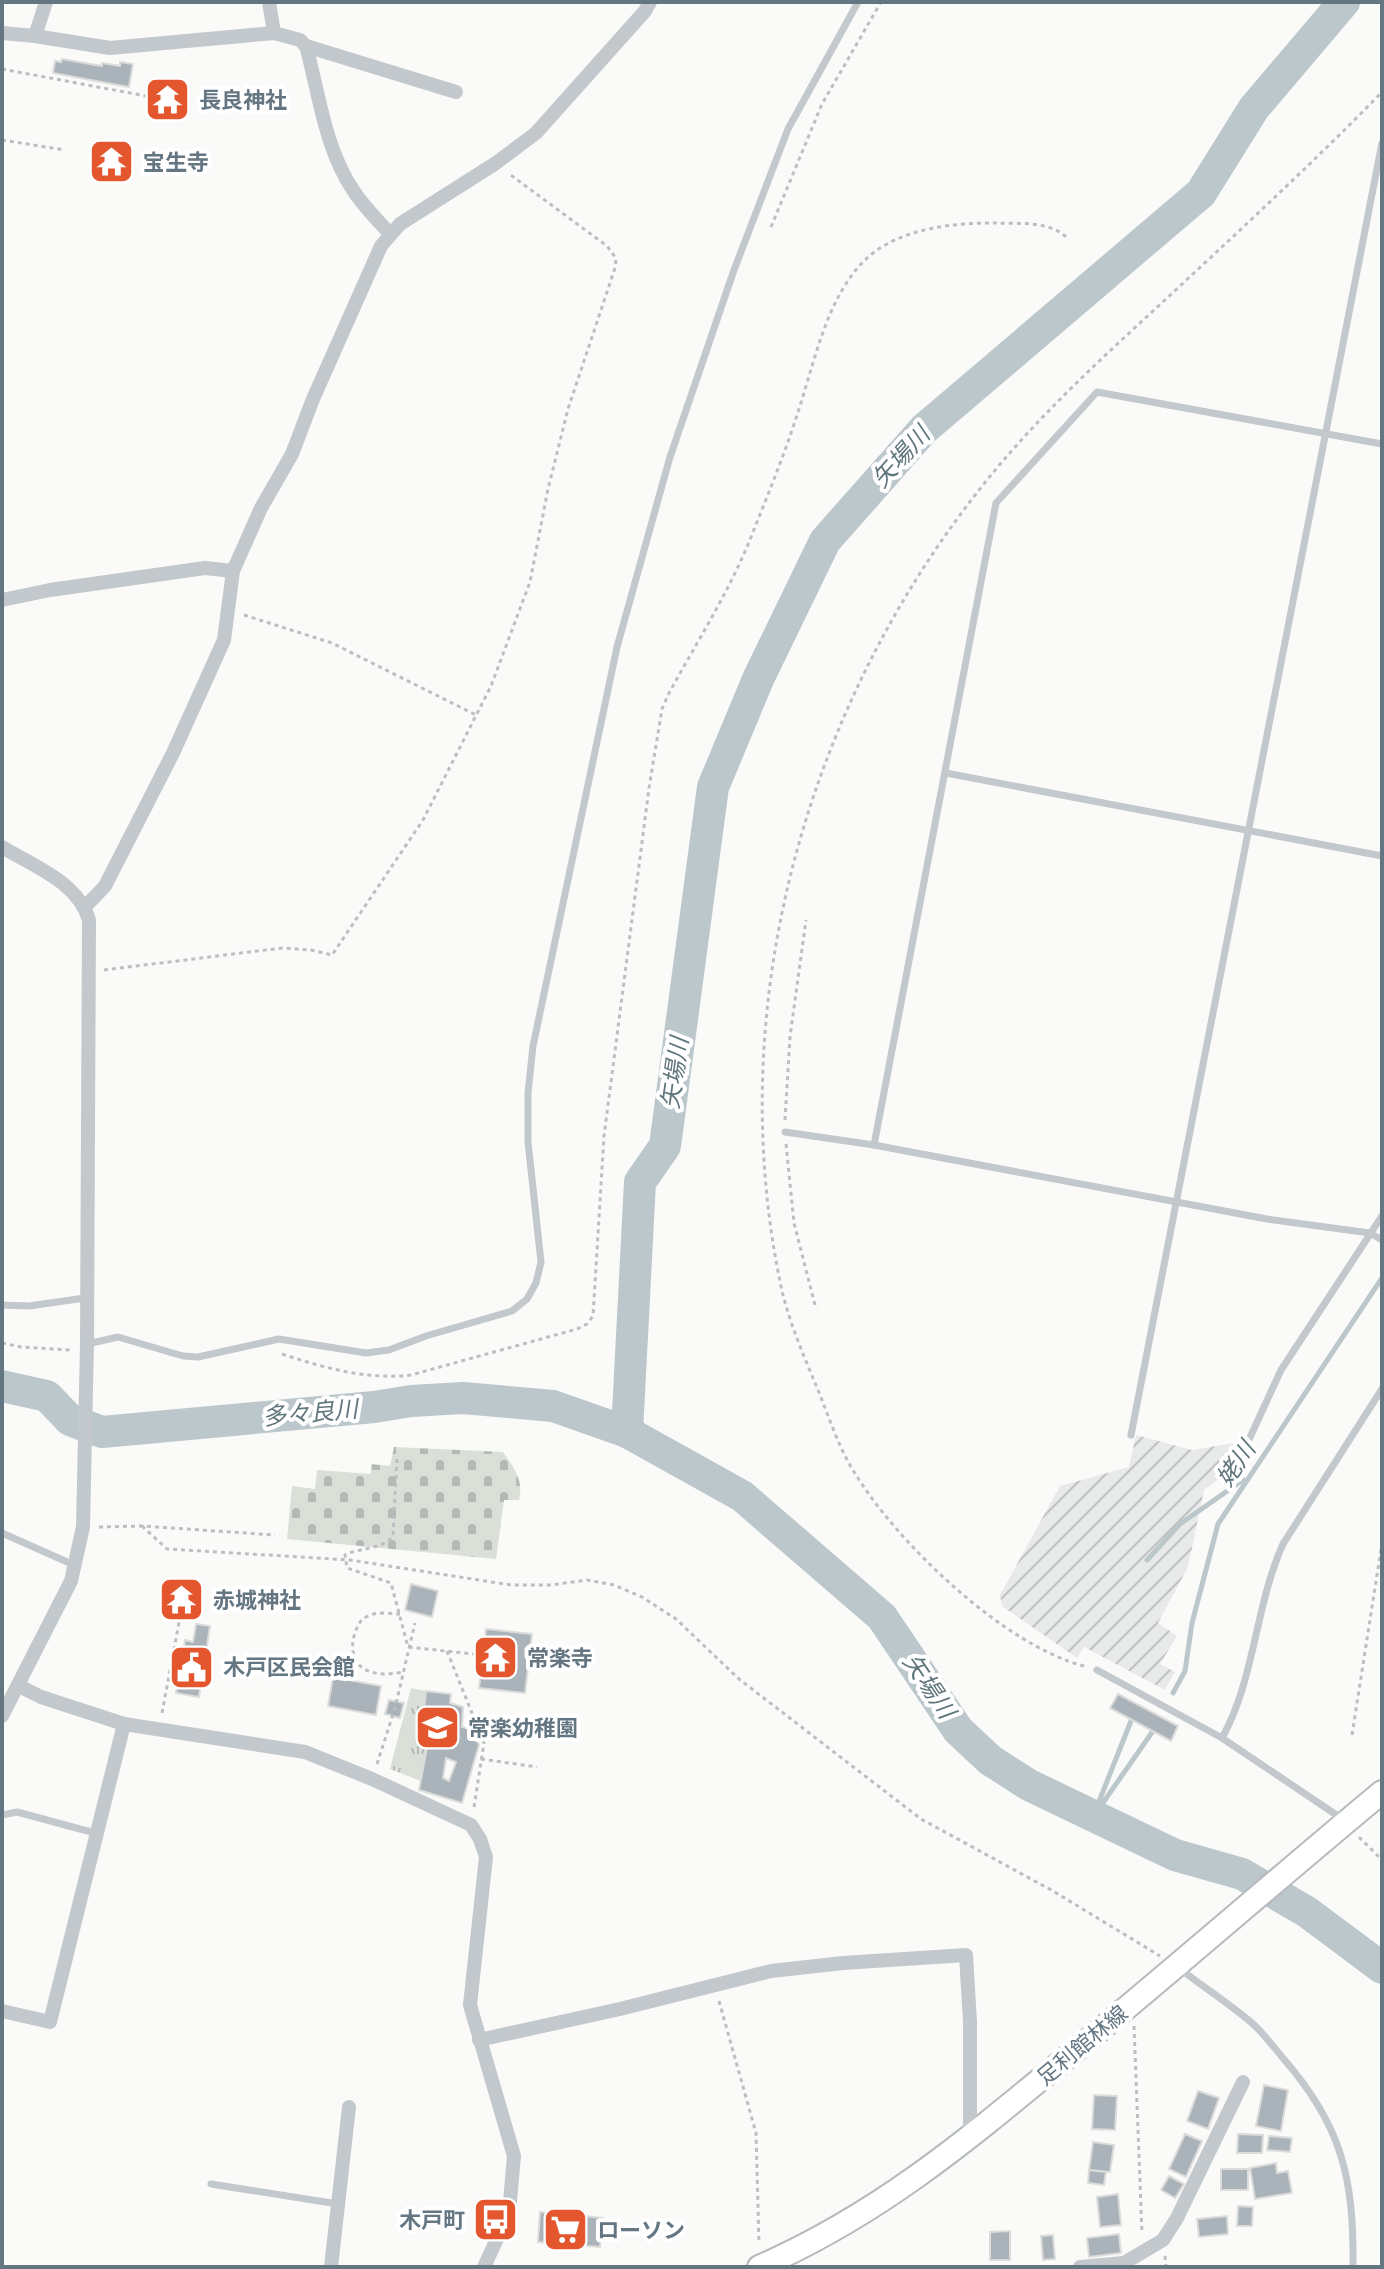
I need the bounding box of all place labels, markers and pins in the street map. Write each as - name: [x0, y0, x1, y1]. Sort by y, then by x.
- temple icon: 長良神社: [144, 76, 192, 124]
- place label: 長良神社: [199, 86, 287, 114]
- temple icon: 宝生寺: [88, 138, 136, 186]
- place label: 宝生寺: [143, 148, 209, 176]
- temple icon: 赤城神社: [158, 1576, 206, 1624]
- place label: 赤城神社: [213, 1586, 301, 1614]
- temple icon: 常楽寺: [472, 1634, 520, 1682]
- public building icon: 木戸区民会館: [168, 1643, 216, 1691]
- place label: 常楽寺: [527, 1644, 593, 1672]
- place label: 木戸区民会館: [223, 1653, 355, 1681]
- school or university icon: 常楽幼稚園: [413, 1704, 461, 1752]
- place label: 常楽幼稚園: [468, 1714, 578, 1742]
- bus stop icon: 木戸町: [472, 2196, 520, 2244]
- place label: 木戸町: [399, 2206, 465, 2234]
- supermarket icon: ローソン: [542, 2206, 590, 2254]
- place label: ローソン: [597, 2216, 685, 2244]

